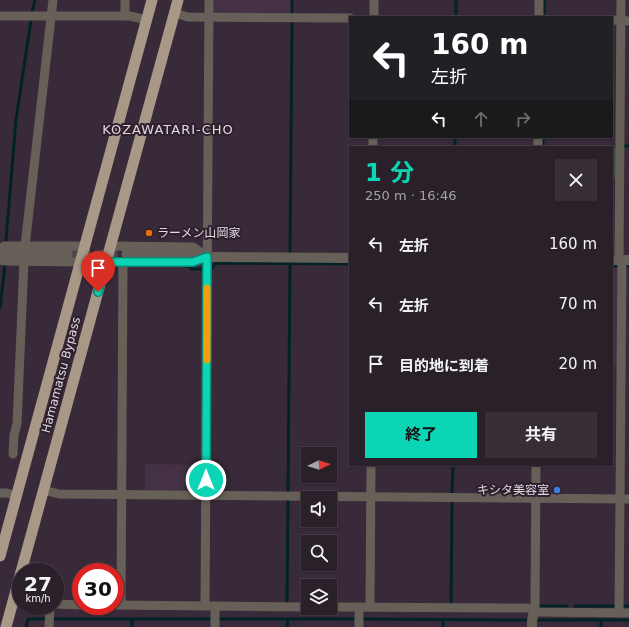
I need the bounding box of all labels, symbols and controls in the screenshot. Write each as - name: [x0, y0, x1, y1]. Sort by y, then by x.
- text: 160 m: [431, 28, 528, 61]
- icon: left: [365, 32, 417, 84]
- text: 左折: [431, 66, 467, 87]
- icon: left: [428, 108, 450, 130]
- icon: ahead: [470, 108, 492, 130]
- icon: right: [512, 108, 534, 130]
- district label: KOZAWATARI-CHO: [102, 122, 234, 137]
- text: 1 分: [365, 159, 414, 187]
- button: close: [555, 159, 597, 201]
- text: 250 m · 16:46: [365, 188, 456, 203]
- place label: ラーメン山岡家: [157, 226, 241, 240]
- marker: ラーメン山岡家: [144, 228, 154, 238]
- icon: left: [365, 233, 387, 255]
- text: 160 m: [549, 235, 597, 253]
- text: 左折: [399, 237, 429, 255]
- pin: [81, 251, 115, 292]
- icon: arrive: [87, 257, 109, 279]
- icon: left: [365, 293, 387, 315]
- text: 70 m: [559, 295, 597, 313]
- text: 左折: [399, 297, 429, 315]
- street label: Hamamatsu Bypass: [39, 315, 83, 435]
- icon: arrive: [365, 353, 387, 375]
- text: 20 m: [559, 355, 597, 373]
- text: 目的地に到着: [399, 357, 489, 375]
- button: 終了: [365, 412, 477, 458]
- button: 共有: [485, 412, 597, 458]
- north arrow: [301, 447, 337, 483]
- map controls: [301, 447, 337, 615]
- position arrow: [185, 459, 227, 501]
- place label: キシタ美容室: [477, 483, 549, 497]
- marker: キシタ美容室: [552, 485, 562, 495]
- button: sound: [301, 491, 337, 527]
- button: search: [301, 535, 337, 571]
- speed limit sign: 30: [72, 563, 124, 615]
- text: 27: [24, 572, 52, 596]
- button: layers: [301, 579, 337, 615]
- text: km/h: [25, 593, 51, 604]

